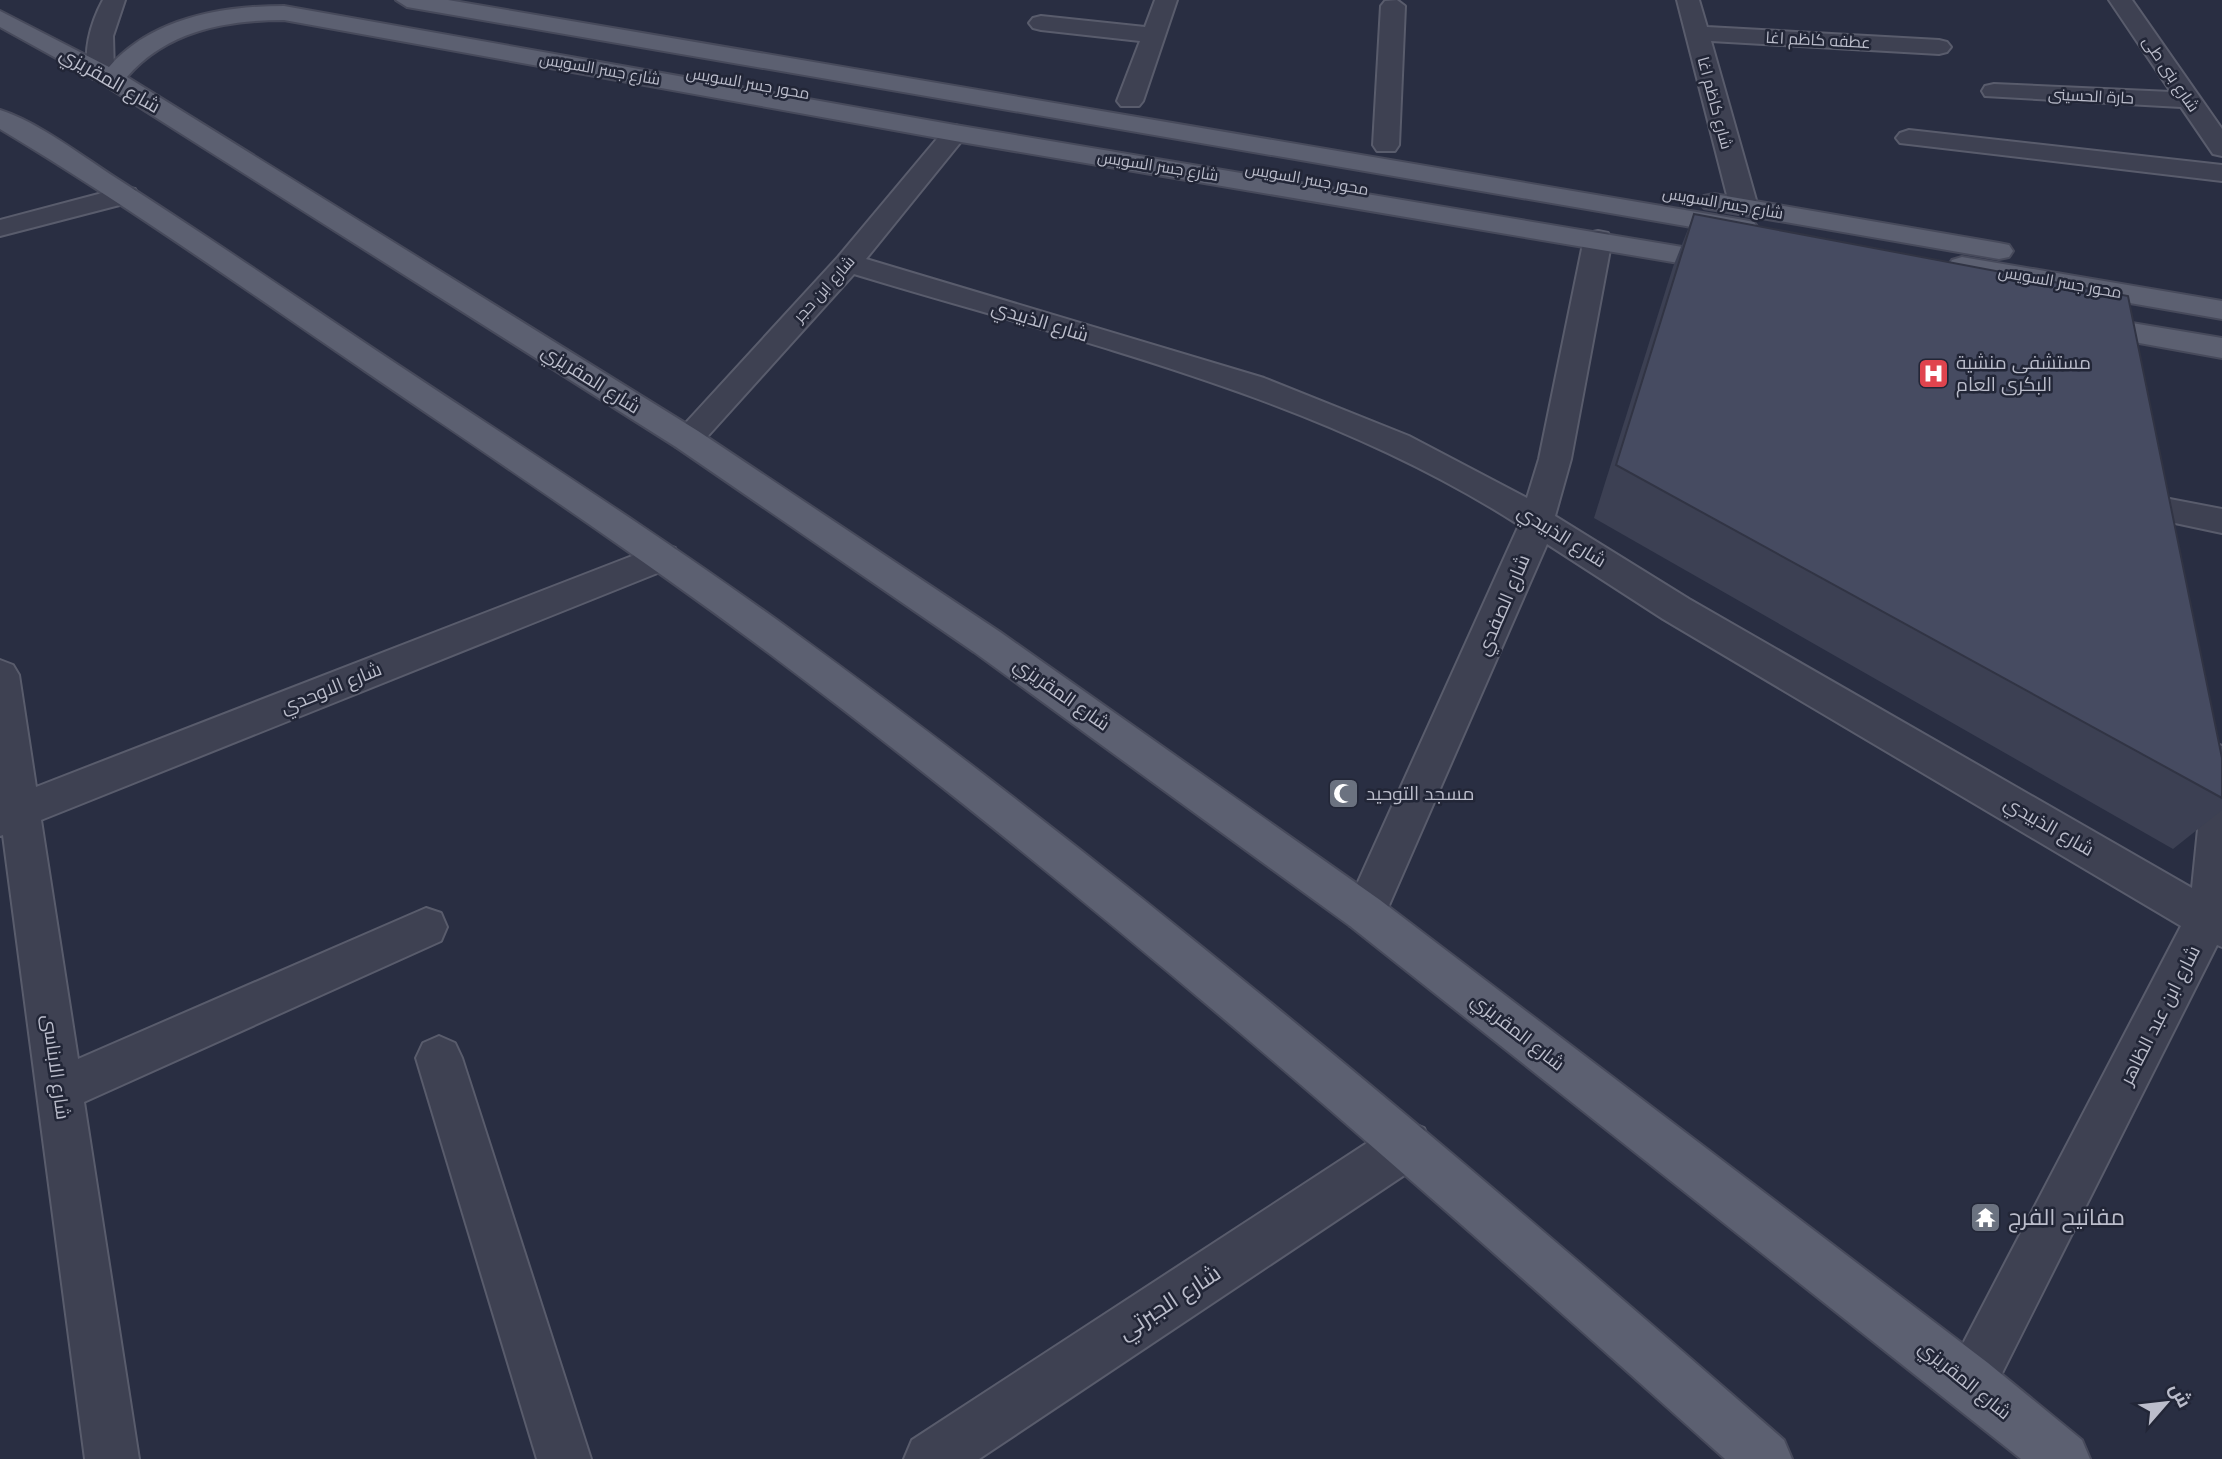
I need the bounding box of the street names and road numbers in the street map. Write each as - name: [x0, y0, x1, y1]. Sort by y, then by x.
- street label: عطفه كاظم اغا: [1765, 28, 1871, 54]
- street label: شارع بنى طى: [2137, 32, 2203, 117]
- street label: شارع المقريزي: [54, 42, 164, 121]
- street label: شارع جسر السويس: [538, 49, 662, 91]
- street label: شارع كاظم اغا: [1692, 55, 1736, 152]
- street label: محور جسر السويس: [685, 63, 811, 104]
- street label: حارة الحسينى: [2048, 84, 2134, 109]
- street label: شارع جسر السويس: [1096, 147, 1220, 187]
- street label: محور جسر السويس: [1244, 159, 1370, 200]
- street label: شارع جسر السويس: [1661, 183, 1785, 225]
- street label: شارع ابن حجر: [789, 252, 860, 328]
- street label: محور جسر السويس: [1997, 262, 2123, 303]
- street label: شارع الذبيدي: [988, 295, 1091, 350]
- street label: شارع المقريزي: [536, 340, 645, 421]
- street label: شارع الذبيدي: [1512, 500, 1611, 575]
- street label: شارع الصفدي: [1471, 551, 1537, 660]
- street label: شارع المقريزي: [1008, 652, 1115, 738]
- street label: شارع الاوحدي: [277, 657, 386, 722]
- street label: شارع الذبيدي: [1998, 791, 2098, 864]
- street label: شارع ابن عبد الظاهر: [2115, 942, 2207, 1090]
- street label: شارع المقريزي: [1465, 988, 1569, 1078]
- street label: شارع الابناسى: [35, 1013, 75, 1121]
- street label: شارع الجبرتي: [1112, 1258, 1228, 1349]
- street label: شارع المقريزي: [1912, 1336, 2016, 1427]

